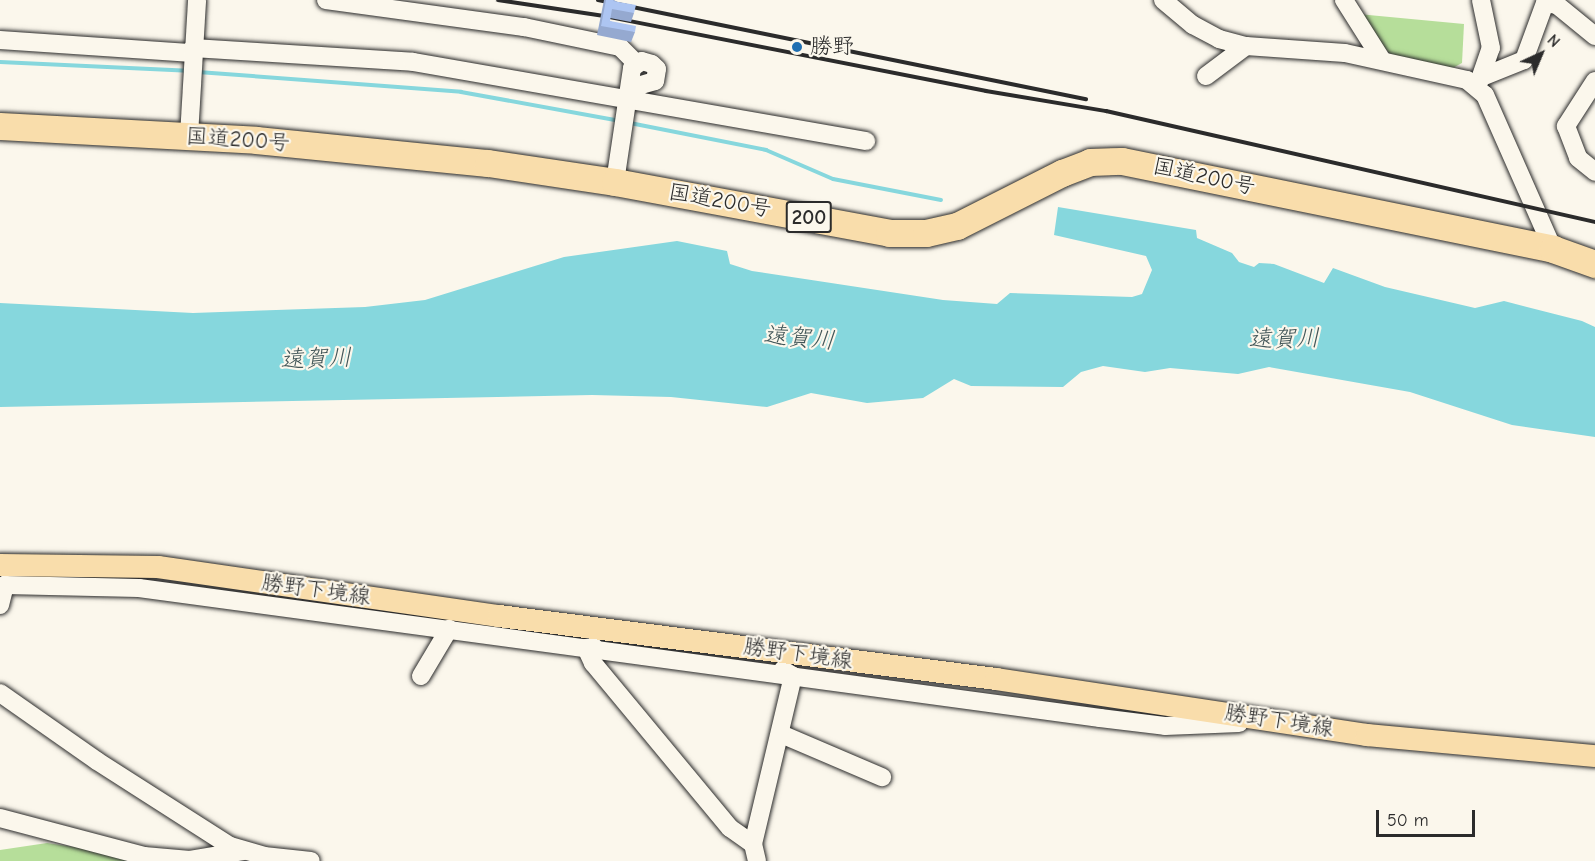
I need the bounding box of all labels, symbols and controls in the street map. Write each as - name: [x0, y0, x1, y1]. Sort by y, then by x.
- north arrow: [1511, 24, 1571, 84]
- text: N: [1543, 31, 1564, 51]
- place label: 勝野: [810, 34, 854, 60]
- marker: 勝野: [788, 38, 806, 56]
- street label: 国道200号: [185, 123, 291, 157]
- street label: 国道200号: [1150, 153, 1258, 201]
- street label: 国道200号: [666, 179, 774, 223]
- road number: 200: [785, 199, 833, 235]
- water label: 遠賀川: [762, 321, 836, 355]
- water label: 遠賀川: [1248, 324, 1320, 354]
- water label: 遠賀川: [280, 343, 352, 375]
- street label: 勝野下境線: [260, 569, 372, 611]
- street label: 勝野下境線: [742, 633, 854, 675]
- street label: 勝野下境線: [1223, 699, 1335, 743]
- scale bar: [1379, 798, 1478, 836]
- text: 50 m: [1387, 810, 1429, 831]

